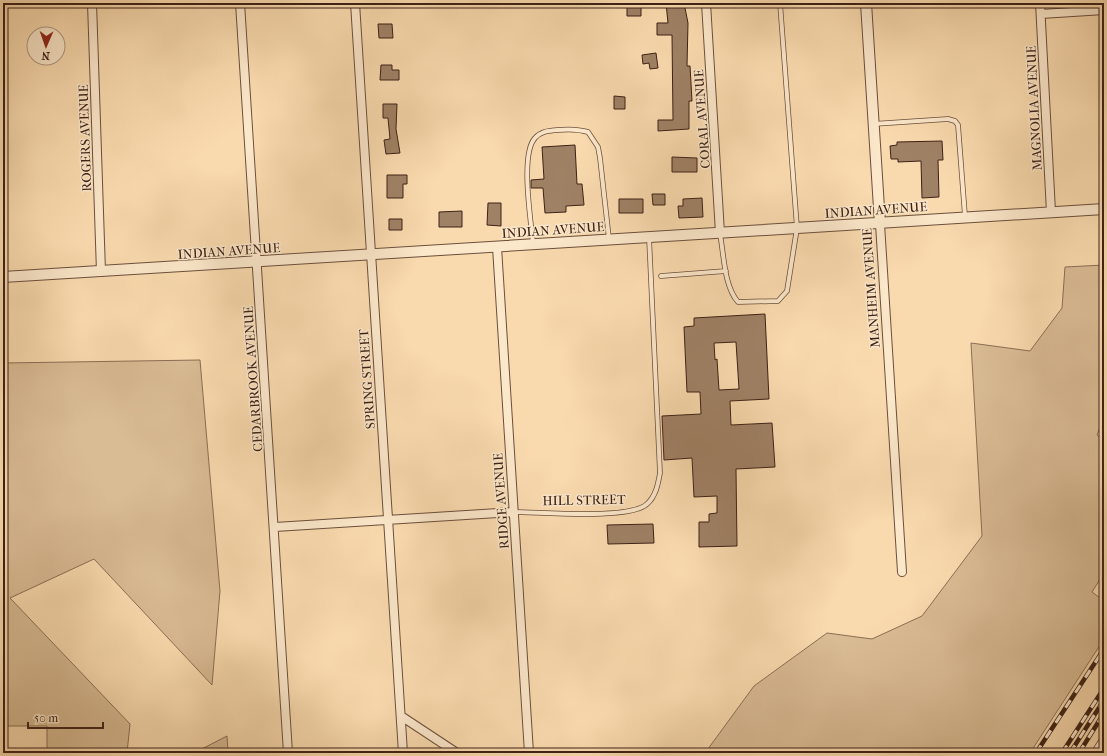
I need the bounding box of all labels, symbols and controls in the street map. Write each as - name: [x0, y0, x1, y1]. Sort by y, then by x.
- north arrow: [26, 26, 66, 66]
- street label: MAGNOLIA AVENUE: [1023, 45, 1045, 171]
- text: N: [41, 49, 50, 62]
- street label: CORAL AVENUE: [691, 69, 713, 169]
- street label: ROGERS AVENUE: [76, 84, 94, 192]
- street label: INDIAN AVENUE: [824, 199, 928, 221]
- street label: INDIAN AVENUE: [501, 219, 605, 241]
- street label: MANHEIM AVENUE: [859, 228, 883, 348]
- street label: INDIAN AVENUE: [177, 240, 281, 262]
- street label: CEDARBROOK AVENUE: [240, 305, 266, 452]
- street label: SPRING STREET: [356, 328, 378, 430]
- street label: RIDGE AVENUE: [490, 452, 512, 550]
- street label: HILL STREET: [542, 492, 626, 508]
- scale bar: [28, 704, 103, 730]
- text: 50 m: [34, 711, 58, 725]

